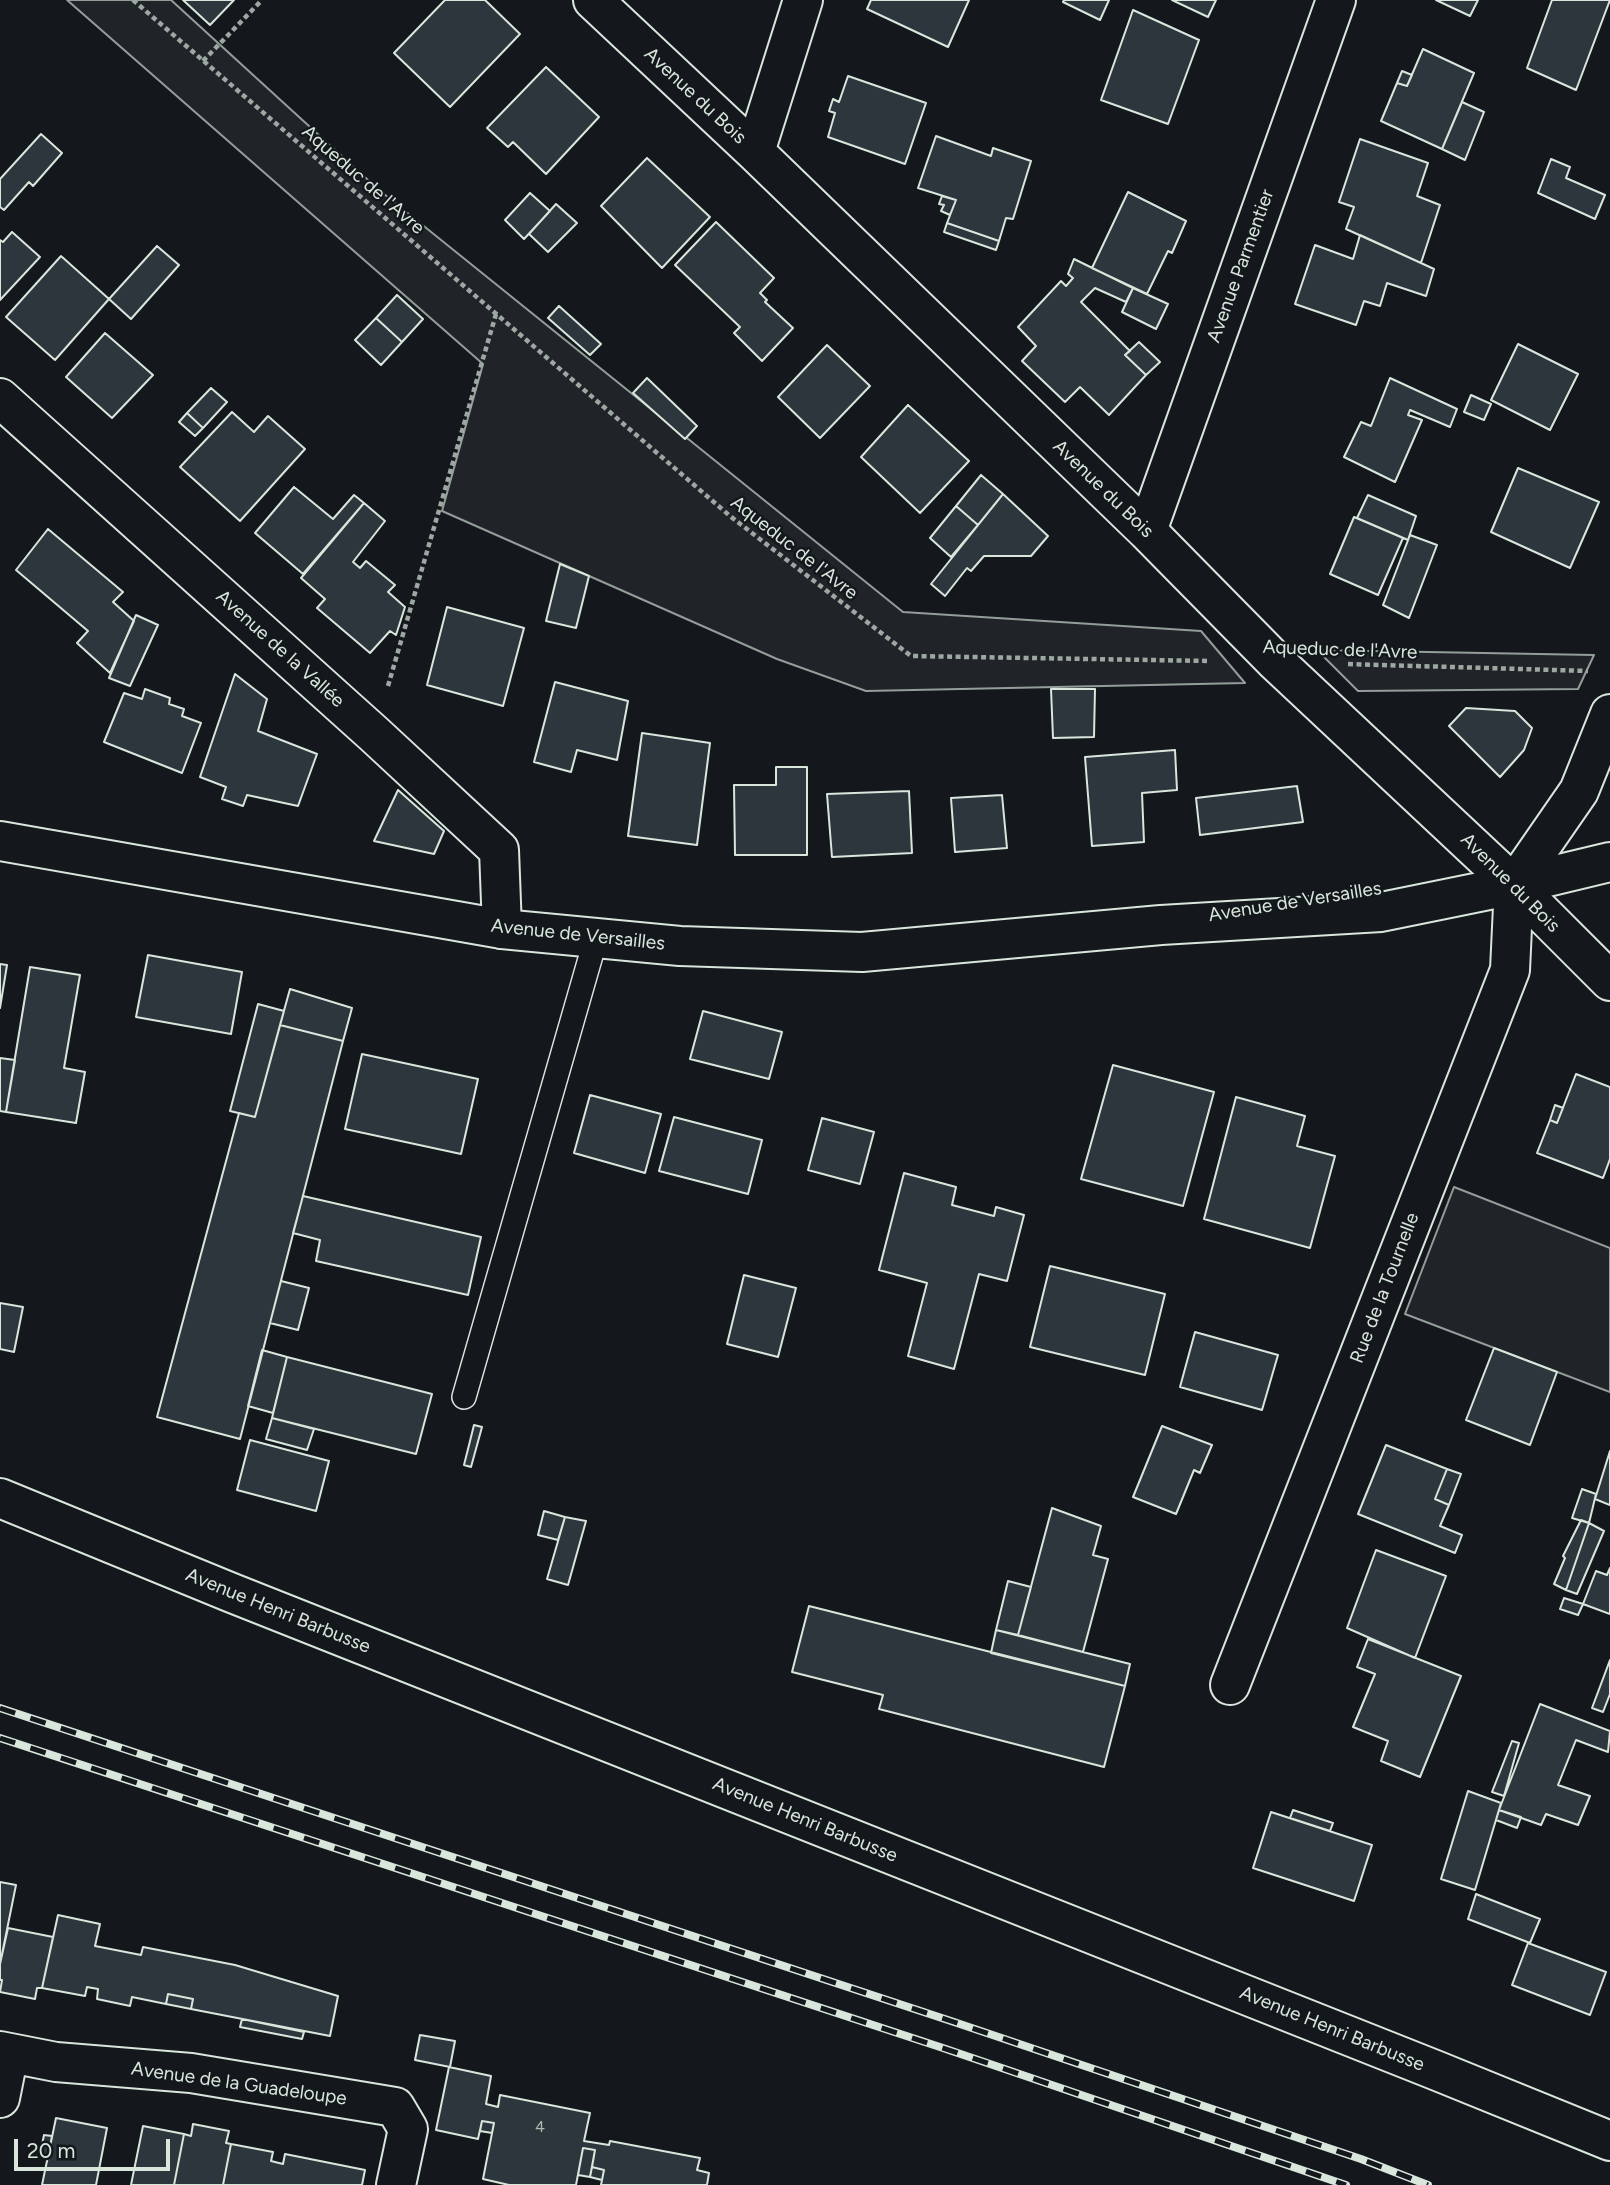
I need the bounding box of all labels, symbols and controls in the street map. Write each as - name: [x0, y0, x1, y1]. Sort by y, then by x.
- street label: Avenue du Bois: [639, 43, 751, 149]
- street label: Aqueduc de l'Avre: [297, 121, 429, 239]
- street label: Avenue Parmentier: [1203, 186, 1279, 346]
- street label: Avenue du Bois: [1048, 435, 1158, 543]
- street label: Aqueduc de l'Avre: [726, 491, 862, 605]
- street label: Avenue de la Vallée: [211, 585, 349, 713]
- street label: Aqueduc de l'Avre: [1262, 636, 1418, 664]
- street label: Avenue du Bois: [1456, 829, 1564, 937]
- street label: Avenue de Versailles: [1207, 877, 1383, 927]
- street label: Avenue de Versailles: [490, 915, 666, 955]
- street label: Rue de la Tournelle: [1346, 1210, 1424, 1366]
- street label: Avenue Henri Barbusse: [182, 1563, 374, 1659]
- street label: Avenue Henri Barbusse: [709, 1772, 901, 1868]
- street label: Avenue Henri Barbusse: [1236, 1981, 1428, 2077]
- street label: Avenue de la Guadeloupe: [130, 2058, 348, 2110]
- house number: 4: [535, 2117, 545, 2137]
- scale bar: [18, 2126, 173, 2170]
- text: 20 m: [27, 2138, 75, 2163]

